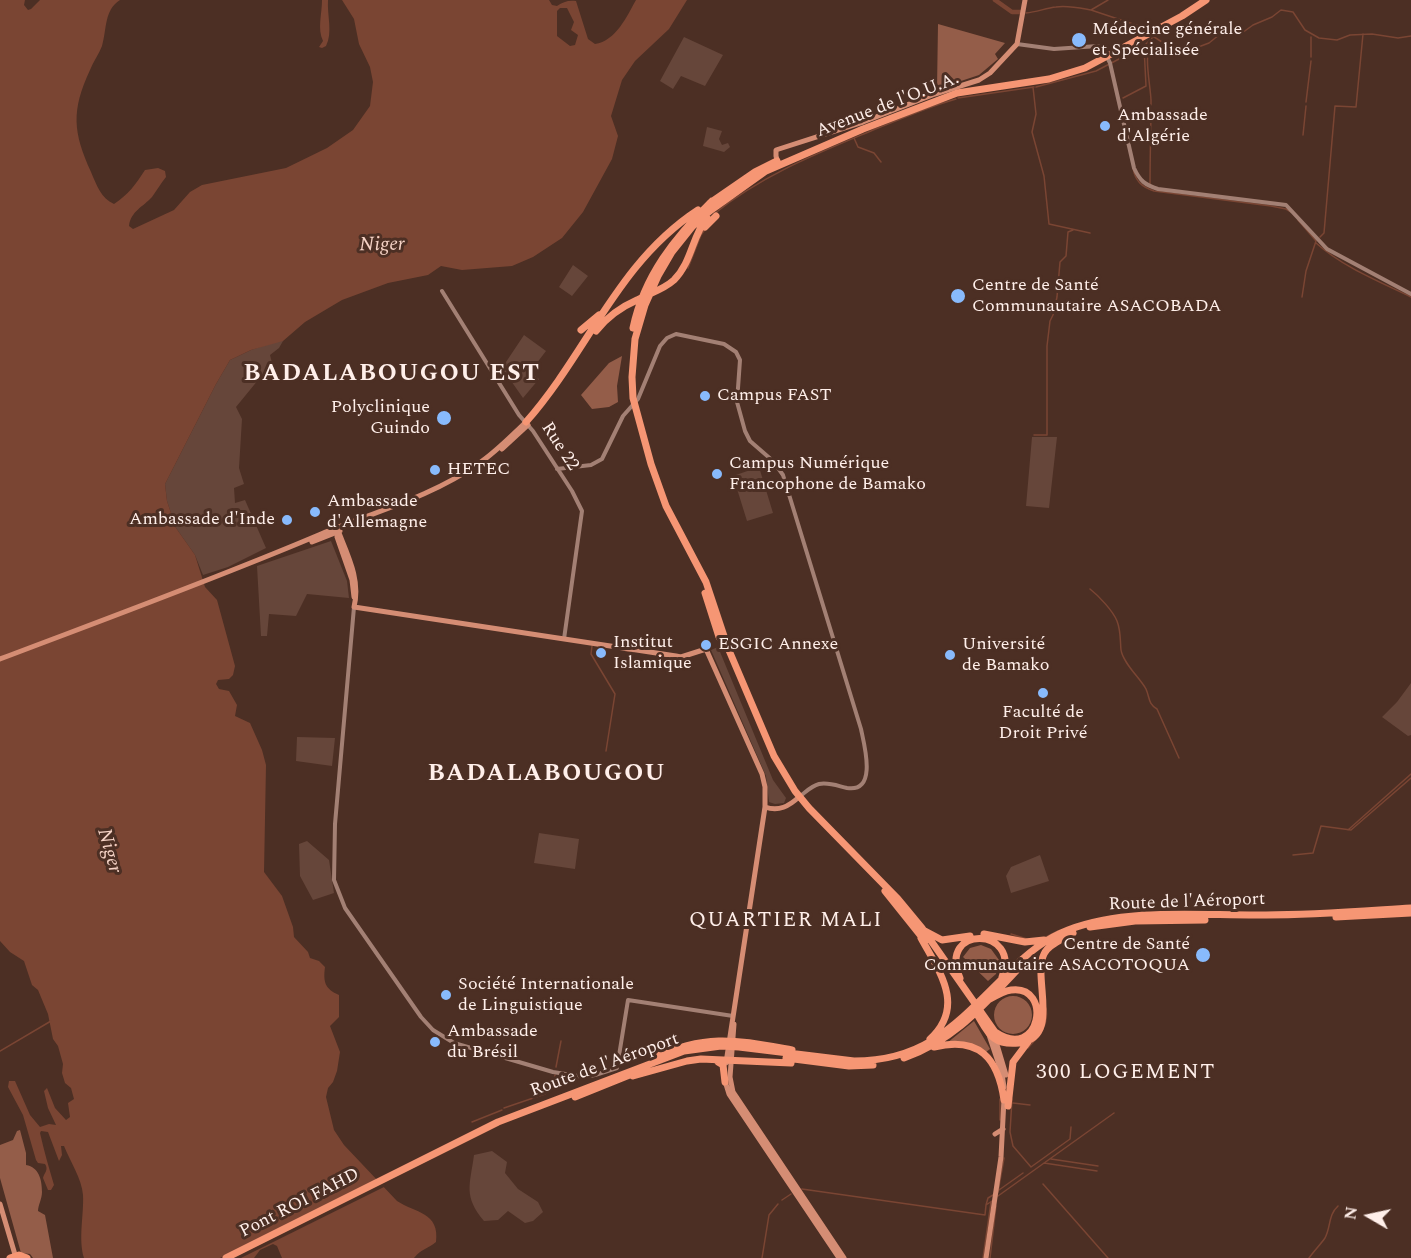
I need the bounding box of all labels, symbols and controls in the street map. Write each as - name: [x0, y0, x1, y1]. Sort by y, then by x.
- place label: Médecine générale et Spécialisée: [1092, 19, 1242, 62]
- marker: Médecine générale et Spécialisée: [1070, 31, 1088, 49]
- street label: Avenue de l'O.U.A.: [814, 69, 962, 143]
- place label: Ambassade d'Algérie: [1117, 105, 1208, 148]
- marker: Ambassade d'Algérie: [1098, 119, 1112, 133]
- water label: Niger: [359, 234, 405, 258]
- place label: Centre de Santé Communautaire ASACOBADA: [972, 275, 1222, 318]
- marker: Centre de Santé Communautaire ASACOBADA: [949, 287, 967, 305]
- district label: BADALABOUGOU EST: [243, 361, 541, 389]
- place label: Campus FAST: [717, 385, 832, 407]
- marker: Campus FAST: [698, 389, 712, 403]
- place label: Polyclinique Guindo: [331, 397, 430, 440]
- marker: Polyclinique Guindo: [435, 409, 453, 427]
- street label: Rue 22: [535, 419, 583, 475]
- place label: Campus Numérique Francophone de Bamako: [729, 453, 926, 496]
- place label: HETEC: [447, 459, 510, 481]
- marker: HETEC: [428, 463, 442, 477]
- marker: Campus Numérique Francophone de Bamako: [710, 467, 724, 481]
- place label: Ambassade d'Allemagne: [327, 491, 427, 534]
- marker: Ambassade d'Allemagne: [308, 505, 322, 519]
- place label: Ambassade d'Inde: [129, 509, 275, 531]
- marker: Ambassade d'Inde: [280, 513, 294, 527]
- place label: Institut Islamique: [613, 632, 692, 674]
- place label: ESGIC Annexe: [718, 634, 838, 656]
- place label: Université de Bamako: [962, 634, 1049, 676]
- marker: ESGIC Annexe: [699, 638, 713, 652]
- marker: Institut Islamique: [594, 646, 608, 660]
- marker: Université de Bamako: [943, 648, 957, 662]
- marker: Faculté de Droit Privé: [1036, 686, 1050, 700]
- place label: Faculté de Droit Privé: [999, 702, 1087, 744]
- district label: BADALABOUGOU: [428, 761, 666, 789]
- water label: Niger: [90, 826, 126, 876]
- street label: Route de l'Aéroport: [1108, 889, 1266, 917]
- district label: QUARTIER MALI: [689, 909, 883, 935]
- place label: Centre de Santé Communautaire ASACOTOQUA: [924, 934, 1190, 976]
- marker: Centre de Santé Communautaire ASACOTOQUA: [1194, 946, 1212, 964]
- place label: Société Internationale de Linguistique: [458, 974, 634, 1016]
- marker: Société Internationale de Linguistique: [439, 988, 453, 1002]
- place label: Ambassade du Brésil: [447, 1021, 538, 1064]
- street label: Route de l'Aéroport: [528, 1029, 682, 1103]
- marker: Ambassade du Brésil: [428, 1035, 442, 1049]
- district label: 300 LOGEMENT: [1036, 1061, 1216, 1087]
- street label: Pont ROI FAHD: [236, 1165, 364, 1243]
- north arrow: [1339, 1186, 1399, 1246]
- text: N: [1338, 1205, 1364, 1222]

